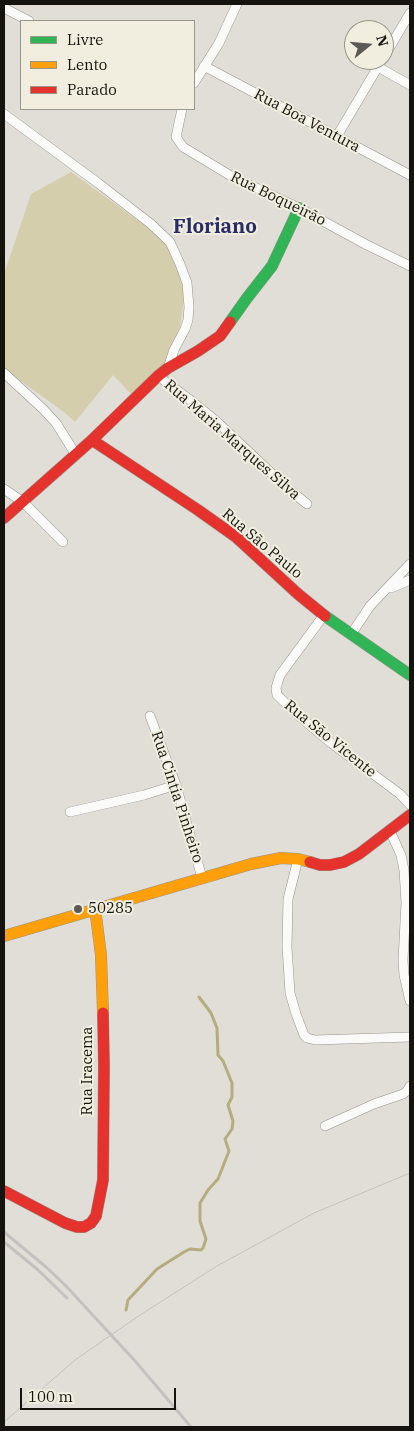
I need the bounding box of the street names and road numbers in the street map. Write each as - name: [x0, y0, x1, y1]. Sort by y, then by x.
- street label: Rua Boa Ventura: [251, 85, 363, 157]
- street label: Rua Boqueirão: [227, 168, 329, 230]
- street label: Rua Maria Marques Silva: [160, 376, 304, 504]
- street label: Rua São Paulo: [218, 505, 306, 583]
- street label: Rua São Vicente: [280, 696, 380, 782]
- street label: Rua Cintia Pinheiro: [147, 729, 207, 865]
- street label: Rua Iracema: [79, 1026, 97, 1116]

